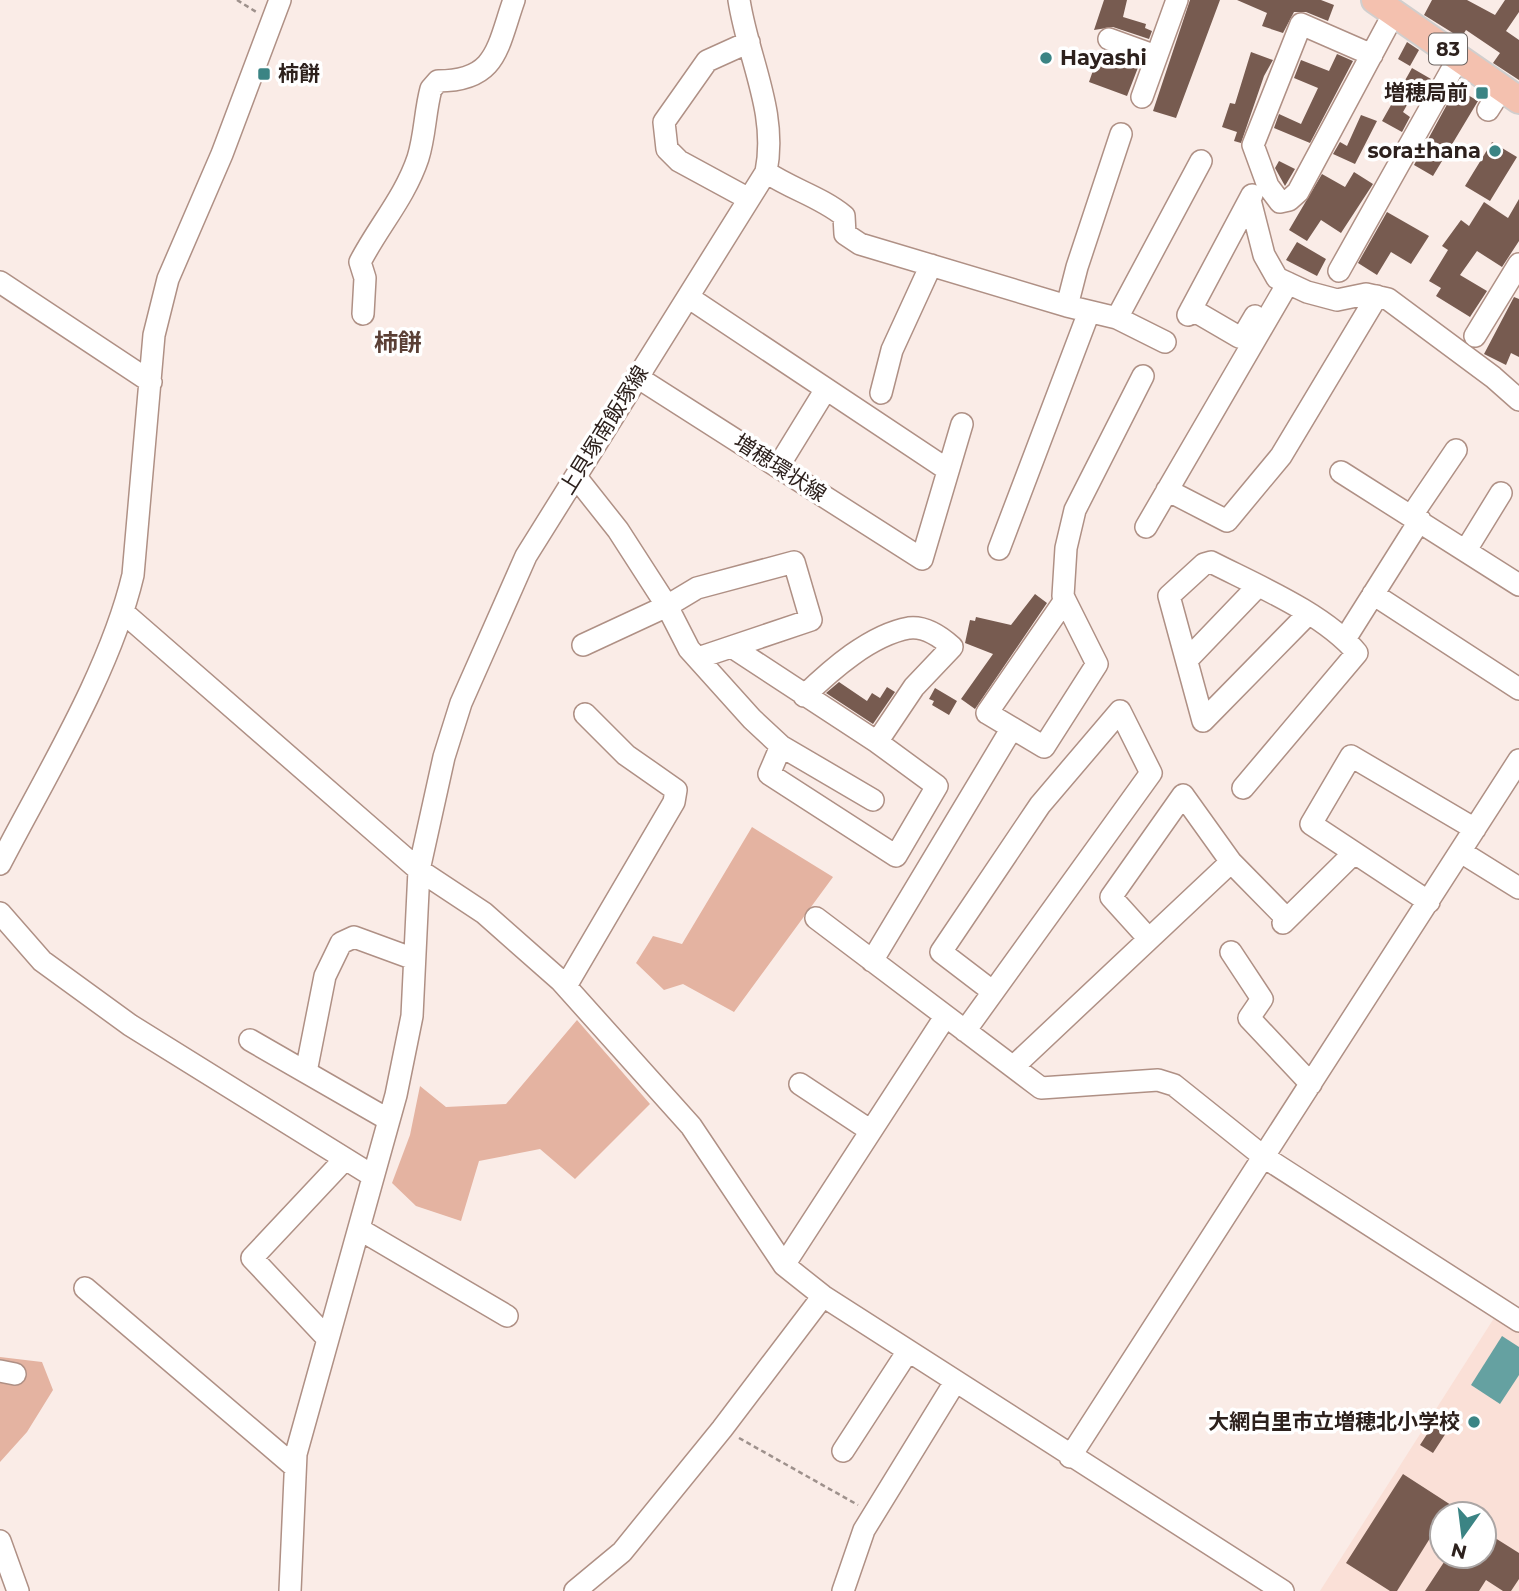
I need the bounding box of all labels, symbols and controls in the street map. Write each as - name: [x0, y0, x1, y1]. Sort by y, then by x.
- road number: 83: [1429, 34, 1467, 64]
- place label: Hayashi: [1060, 45, 1147, 70]
- marker: Hayashi: [1038, 50, 1054, 66]
- place label: 柿餅: [278, 61, 320, 86]
- marker: 柿餅: [256, 66, 272, 82]
- place label: 増穂局前: [1384, 80, 1468, 105]
- marker: 増穂局前: [1474, 85, 1490, 101]
- place label: sora±hana: [1367, 138, 1481, 163]
- marker: sora±hana: [1487, 143, 1503, 159]
- district label: 柿餅: [374, 328, 422, 357]
- street label: 上貝塚南飯塚線: [554, 361, 653, 499]
- street label: 増穂環状線: [729, 429, 831, 507]
- place label: 大網白里市立増穂北小学校: [1208, 1409, 1460, 1434]
- marker: 大網白里市立増穂北小学校: [1466, 1414, 1482, 1430]
- north arrow: [1428, 1500, 1498, 1570]
- text: N: [1449, 1538, 1469, 1564]

